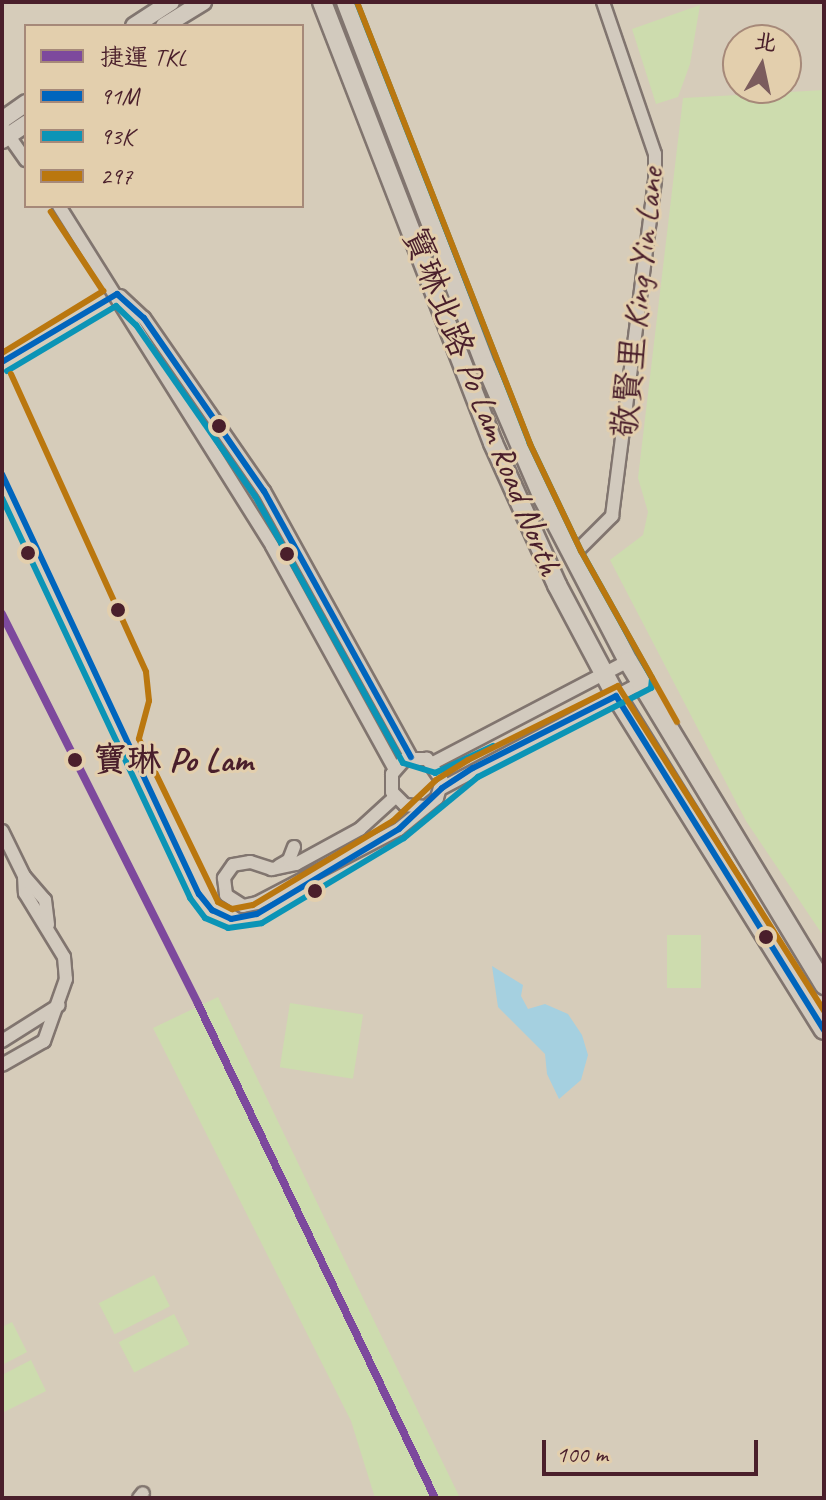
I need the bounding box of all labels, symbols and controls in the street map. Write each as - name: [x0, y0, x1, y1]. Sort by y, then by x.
- legend: [24, 24, 304, 208]
- north arrow: [722, 24, 802, 104]
- text: 北: [752, 27, 778, 58]
- text: 捷運 TKL: [100, 42, 187, 72]
- text: 91M: [100, 81, 139, 111]
- text: 93K: [100, 121, 134, 151]
- text: 297: [100, 161, 132, 191]
- street label: 敬賢里 King Yin Lane: [602, 166, 672, 440]
- street label: 寶琳北路 Po Lam Road North: [394, 221, 572, 581]
- unlabelled marker: [211, 418, 227, 434]
- unlabelled marker: [20, 545, 36, 561]
- unlabelled marker: [279, 546, 295, 562]
- unlabelled marker: [110, 602, 126, 618]
- place label: 寶琳 Po Lam: [93, 740, 254, 780]
- marker: 寶琳 Po Lam: [64, 749, 86, 771]
- unlabelled marker: [307, 883, 323, 899]
- unlabelled marker: [758, 929, 774, 945]
- scale bar: [546, 1424, 762, 1474]
- text: 100 m: [556, 1439, 608, 1469]

